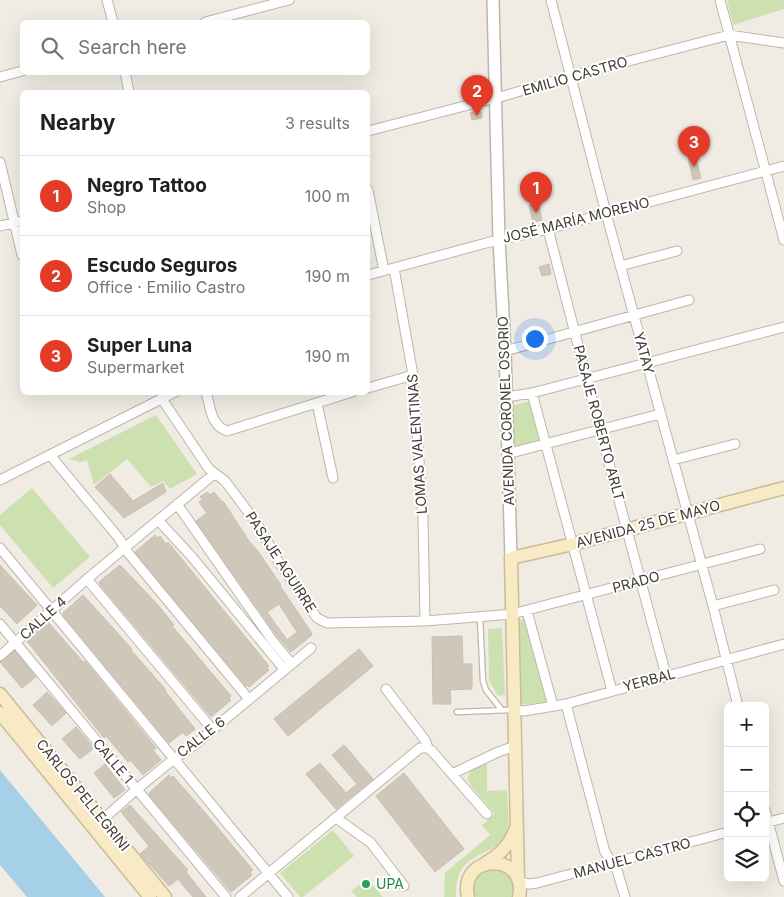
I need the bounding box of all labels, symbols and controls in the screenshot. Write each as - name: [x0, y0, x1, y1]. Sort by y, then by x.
- search box: [20, 20, 370, 75]
- icon: search: [38, 34, 66, 62]
- text: Search here: [78, 36, 187, 59]
- street label: EMILIO CASTRO: [520, 52, 629, 99]
- pin: 2: [461, 75, 493, 116]
- text: Nearby: [40, 110, 115, 135]
- text: 3 results: [285, 113, 350, 133]
- pin: 3: [678, 126, 710, 167]
- pin: 1: [520, 172, 552, 213]
- text: Negro Tattoo: [87, 174, 207, 197]
- text: 1: [53, 186, 59, 206]
- text: 100 m: [305, 186, 350, 206]
- street label: JOSÉ MARÍA MORENO: [501, 193, 651, 246]
- text: Shop: [87, 197, 126, 217]
- text: Escudo Seguros: [87, 254, 237, 277]
- text: 2: [51, 266, 61, 286]
- text: 190 m: [305, 266, 350, 286]
- text: Office · Emilio Castro: [87, 277, 245, 297]
- street label: AVENIDA CORONEL OSORIO: [494, 316, 517, 506]
- your location: [522, 326, 548, 352]
- street label: YATAY: [631, 330, 658, 376]
- text: Super Luna: [87, 334, 192, 357]
- street label: PASAJE ROBERTO ARLT: [571, 343, 628, 503]
- text: 3: [51, 346, 61, 366]
- text: 190 m: [305, 346, 350, 366]
- text: Supermarket: [87, 357, 184, 377]
- street label: LOMAS VALENTINAS: [403, 373, 430, 515]
- street label: AVENIDA 25 DE MAYO: [574, 496, 722, 551]
- street label: PASAJE AGUIRRE: [242, 508, 320, 615]
- street label: PRADO: [610, 567, 661, 596]
- street label: CALLE 4: [16, 592, 69, 643]
- street label: YERBAL: [621, 664, 677, 695]
- map controls: [724, 702, 769, 882]
- button: +: [724, 702, 769, 747]
- street label: CALLE 6: [173, 713, 228, 761]
- street label: CARLOS PELLEGRINI: [33, 735, 134, 854]
- street label: CALLE 1: [90, 735, 137, 787]
- button: −: [724, 747, 769, 792]
- button: locate: [724, 792, 769, 837]
- street label: MANUEL CASTRO: [571, 834, 692, 881]
- button: layers: [724, 837, 769, 882]
- place label: UPA: [376, 875, 404, 892]
- marker: UPA: [360, 878, 372, 890]

